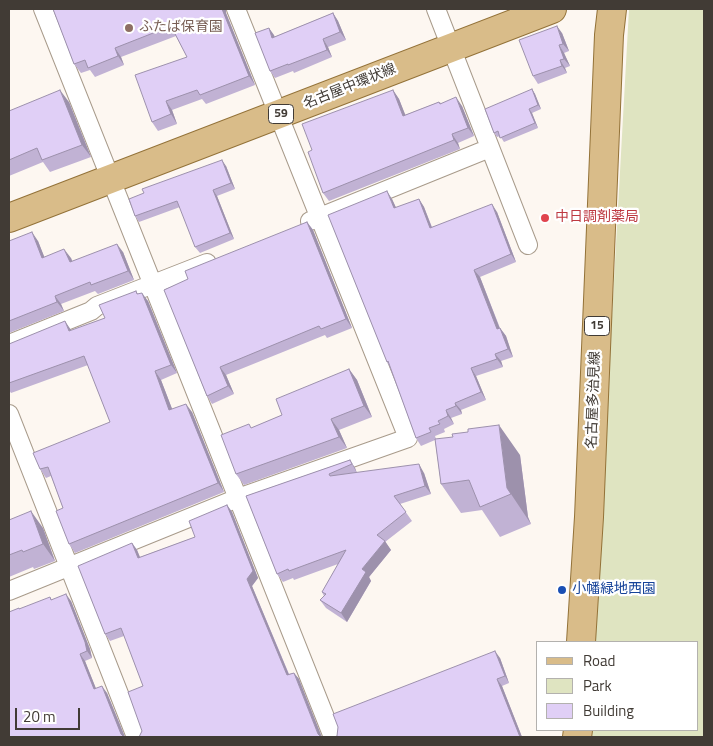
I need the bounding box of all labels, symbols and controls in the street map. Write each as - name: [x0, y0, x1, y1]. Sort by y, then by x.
- place label: ふたば保育園: [139, 20, 223, 36]
- marker: ふたば保育園: [123, 22, 135, 34]
- street label: 名古屋中環状線: [301, 61, 399, 113]
- road number: 59: [268, 105, 294, 124]
- place label: 中日調剤薬局: [555, 210, 639, 226]
- marker: 中日調剤薬局: [539, 212, 551, 224]
- road number: 15: [584, 316, 610, 336]
- street label: 名古屋多治見線: [584, 351, 604, 449]
- place label: 小幡緑地西園: [572, 582, 656, 598]
- marker: 小幡緑地西園: [556, 584, 568, 596]
- legend: [536, 641, 698, 731]
- text: Road: [583, 649, 615, 672]
- text: Park: [583, 674, 612, 697]
- scale bar: [18, 698, 82, 730]
- text: Building: [583, 699, 634, 722]
- text: 20 m: [23, 705, 56, 728]

